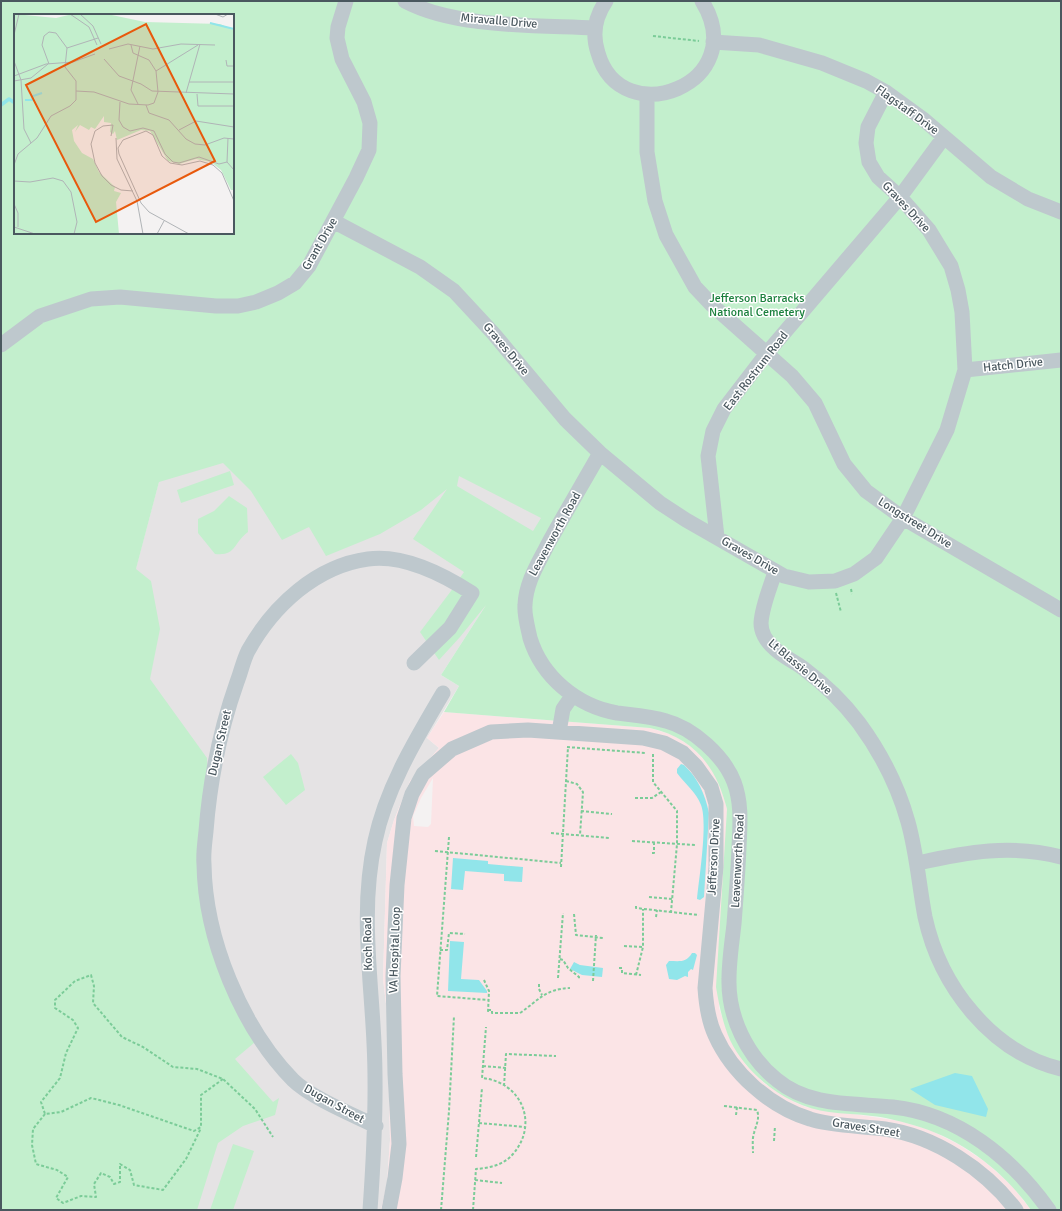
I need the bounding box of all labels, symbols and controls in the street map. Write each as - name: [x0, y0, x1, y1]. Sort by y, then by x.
- street label: Miravalle Drive: [460, 10, 538, 32]
- inset map: [14, 14, 234, 234]
- street label: Flagstaff Drive: [872, 82, 942, 138]
- street label: Graves Drive: [879, 178, 933, 236]
- street label: Grant Drive: [299, 215, 341, 273]
- park label: Jefferson Barracks National Cemetery: [709, 291, 805, 320]
- street label: Graves Drive: [480, 320, 532, 378]
- street label: East Rostrum Road: [720, 328, 792, 414]
- street label: Hatch Drive: [982, 354, 1044, 376]
- street label: Leavenworth Road: [526, 489, 584, 579]
- street label: Longstreet Drive: [875, 494, 955, 552]
- street label: Graves Drive: [719, 534, 781, 578]
- street label: Lt Blassie Drive: [765, 636, 835, 698]
- street label: Dugan Street: [205, 709, 235, 777]
- street label: Leavenworth Road: [728, 814, 748, 908]
- street label: Jefferson Drive: [704, 818, 724, 896]
- street label: VA Hospital Loop: [386, 906, 404, 994]
- street label: Koch Road: [360, 917, 376, 971]
- street label: Dugan Street: [301, 1081, 367, 1127]
- street label: Graves Street: [831, 1115, 901, 1141]

